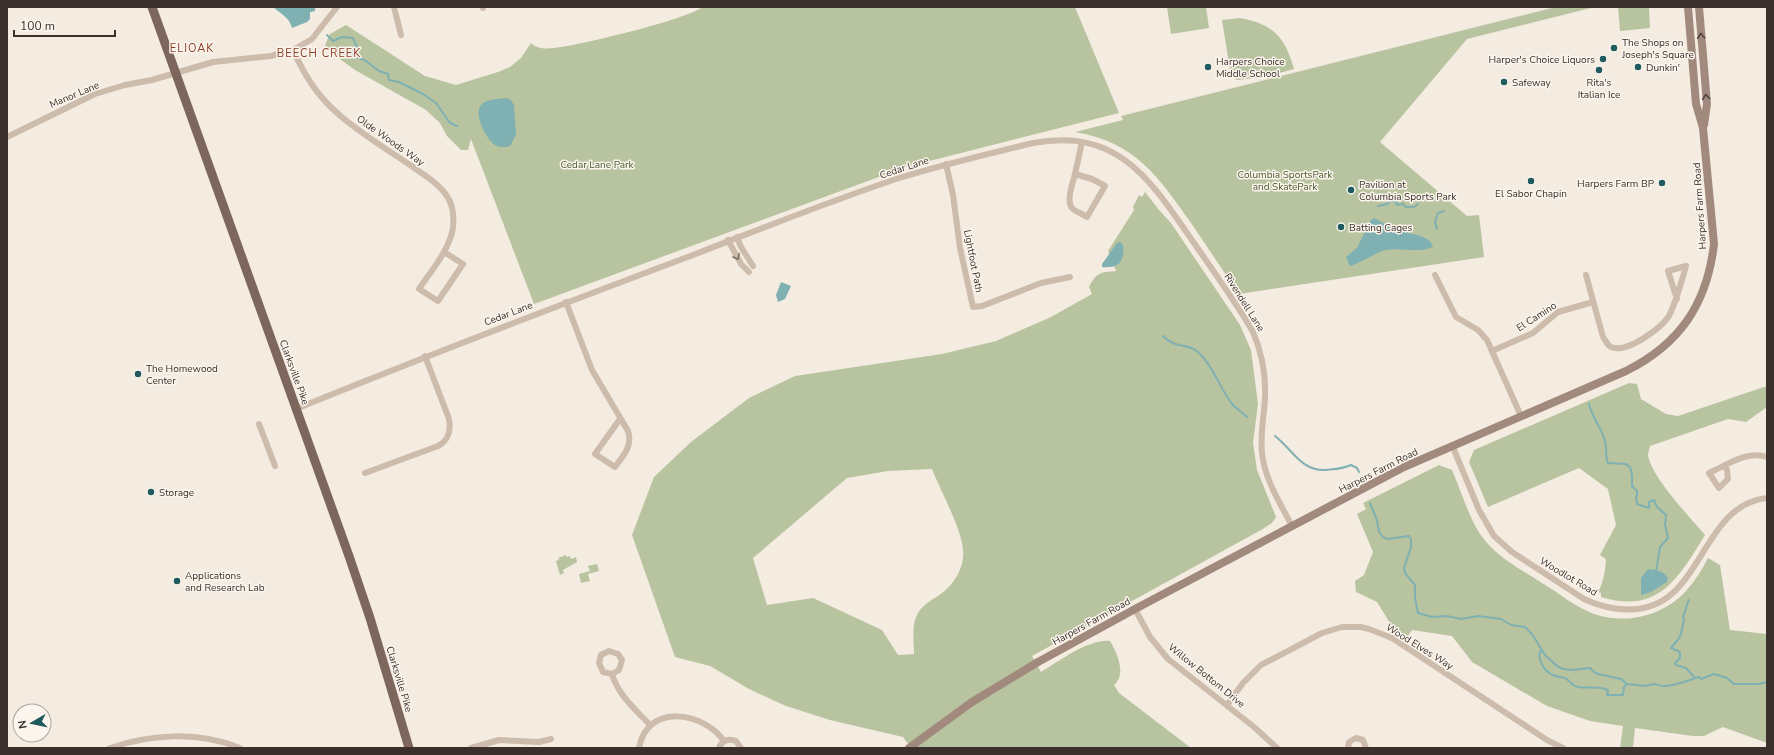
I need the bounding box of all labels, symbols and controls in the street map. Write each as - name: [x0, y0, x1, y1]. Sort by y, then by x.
- scale bar: [14, 12, 115, 38]
- text: 100 m: [20, 18, 55, 34]
- one-way arrow: [1697, 33, 1706, 39]
- place label: The Shops on Joseph's Square: [1621, 36, 1694, 62]
- district label: ELIOAK: [170, 41, 214, 56]
- marker: The Shops on Joseph's Square: [1609, 43, 1619, 53]
- district label: BEECH CREEK: [277, 46, 361, 61]
- place label: Harper's Choice Liquors: [1488, 53, 1595, 67]
- marker: Harper's Choice Liquors: [1598, 54, 1608, 64]
- place label: Harpers Choice Middle School: [1216, 55, 1285, 81]
- place label: Dunkin': [1646, 61, 1680, 75]
- marker: Harpers Choice Middle School: [1203, 62, 1213, 72]
- marker: Dunkin': [1633, 62, 1643, 72]
- marker: Rita's Italian Ice: [1594, 65, 1604, 75]
- place label: Safeway: [1512, 76, 1551, 90]
- place label: Rita's Italian Ice: [1578, 76, 1620, 102]
- marker: Safeway: [1499, 77, 1509, 87]
- street label: Manor Lane: [47, 78, 102, 112]
- one-way arrow: [1702, 94, 1711, 100]
- street label: Olde Woods Way: [354, 112, 428, 170]
- street label: Cedar Lane: [878, 153, 931, 182]
- park label: Cedar Lane Park: [560, 158, 635, 172]
- street label: Harpers Farm Road: [1690, 162, 1710, 250]
- park label: Columbia SportsPark and SkatePark: [1238, 168, 1333, 194]
- marker: El Sabor Chapin: [1526, 176, 1536, 186]
- place label: Harpers Farm BP: [1577, 177, 1655, 191]
- place label: Pavilion at Columbia Sports Park: [1359, 178, 1457, 204]
- marker: Harpers Farm BP: [1657, 178, 1667, 188]
- marker: Pavilion at Columbia Sports Park: [1346, 185, 1356, 195]
- place label: El Sabor Chapin: [1495, 187, 1567, 201]
- place label: Batting Cages: [1349, 221, 1412, 235]
- marker: Batting Cages: [1336, 222, 1346, 232]
- street label: Lightfoot Path: [960, 229, 986, 294]
- one-way arrow: [733, 253, 740, 260]
- street label: Rivendell Lane: [1221, 271, 1268, 334]
- street label: Cedar Lane: [482, 298, 535, 330]
- street label: El Camino: [1514, 298, 1560, 335]
- street label: Clarksville Pike: [276, 338, 312, 407]
- place label: The Homewood Center: [146, 362, 218, 388]
- marker: The Homewood Center: [133, 369, 143, 379]
- street label: Harpers Farm Road: [1336, 445, 1421, 497]
- place label: Storage: [159, 486, 194, 500]
- marker: Storage: [146, 487, 156, 497]
- street label: Woodlot Road: [1537, 554, 1600, 600]
- place label: Applications and Research Lab: [185, 569, 265, 595]
- marker: Applications and Research Lab: [172, 576, 182, 586]
- street label: Harpers Farm Road: [1050, 595, 1133, 649]
- street label: Wood Elves Way: [1383, 620, 1457, 674]
- street label: Willow Bottom Drive: [1165, 640, 1248, 711]
- street label: Clarksville Pike: [382, 645, 416, 714]
- north arrow: [12, 703, 52, 743]
- text: N: [15, 719, 31, 730]

